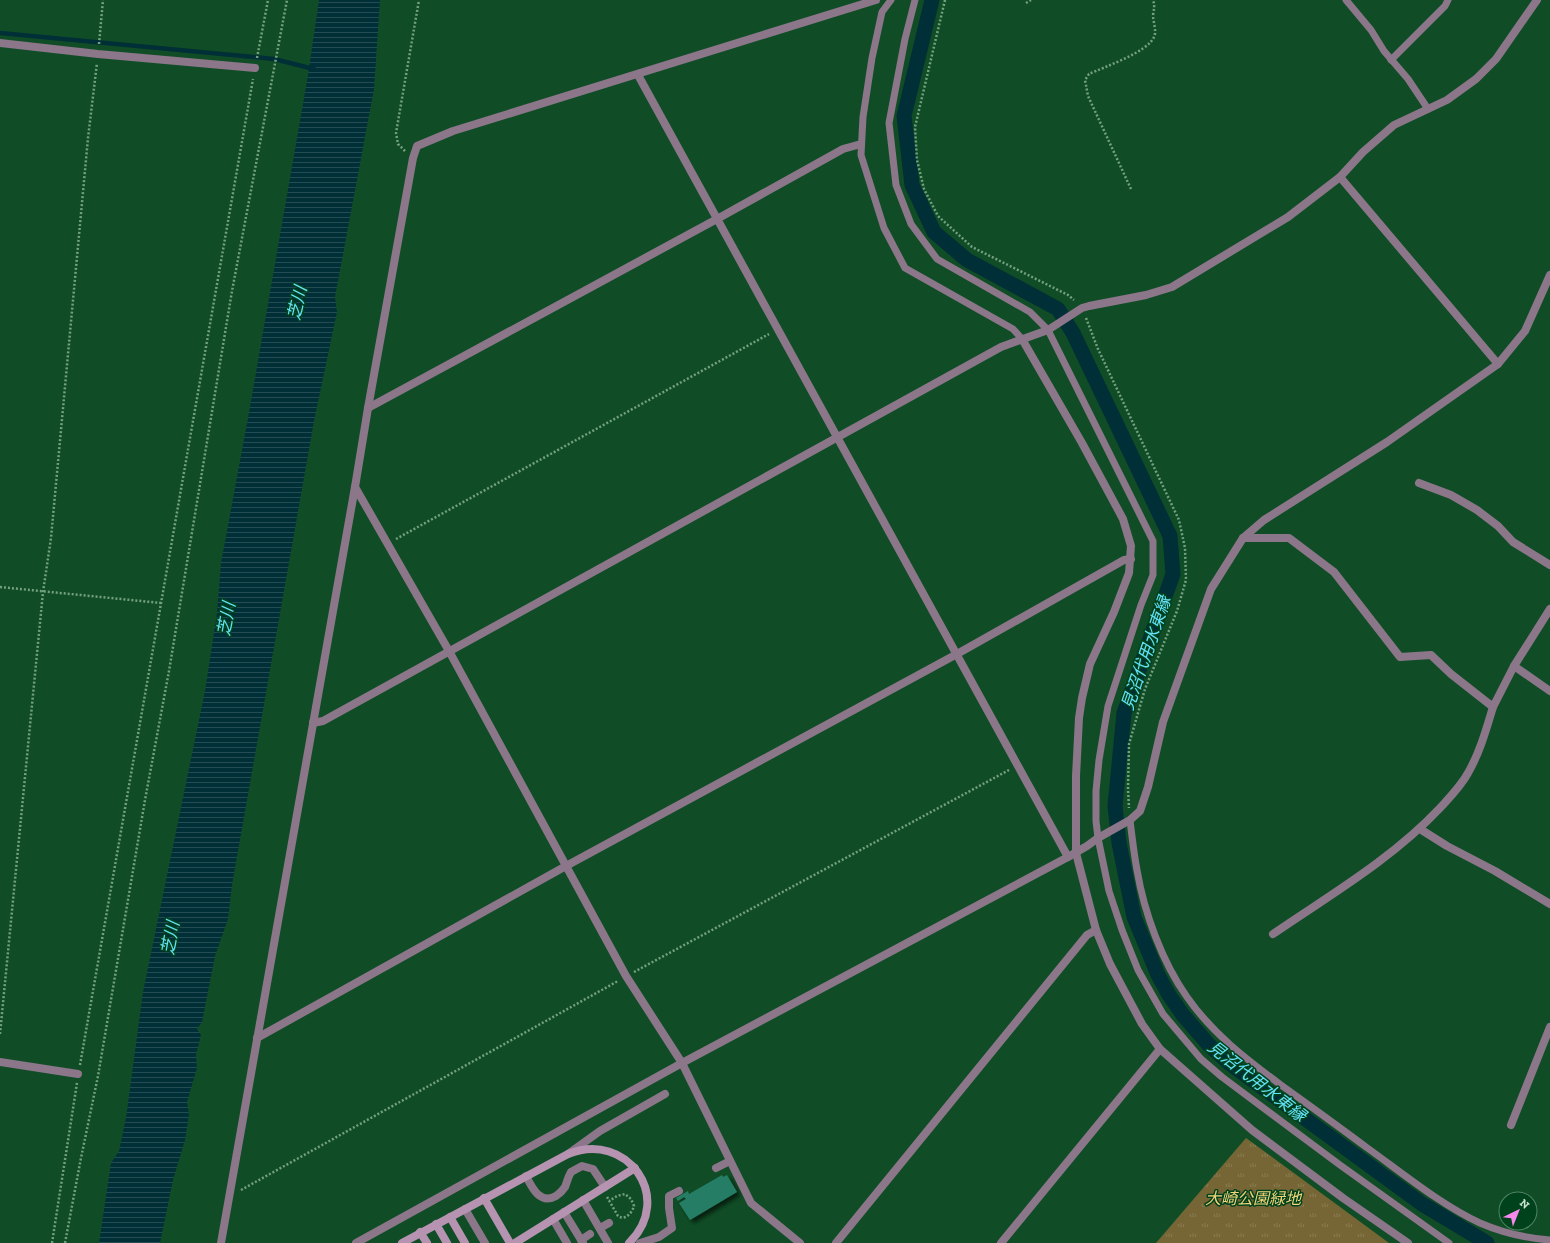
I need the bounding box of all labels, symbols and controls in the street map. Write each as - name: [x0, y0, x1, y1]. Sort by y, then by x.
- water label: 芝川: [283, 282, 311, 322]
- water label: 見沼代用水東縁: [1117, 592, 1175, 713]
- water label: 芝川: [213, 599, 239, 637]
- water label: 芝川: [157, 918, 183, 956]
- water label: 見沼代用水東縁: [1204, 1036, 1312, 1127]
- park label: 大崎公園緑地: [1205, 1189, 1303, 1208]
- north arrow: [1498, 1191, 1538, 1231]
- text: N: [1517, 1196, 1532, 1212]

